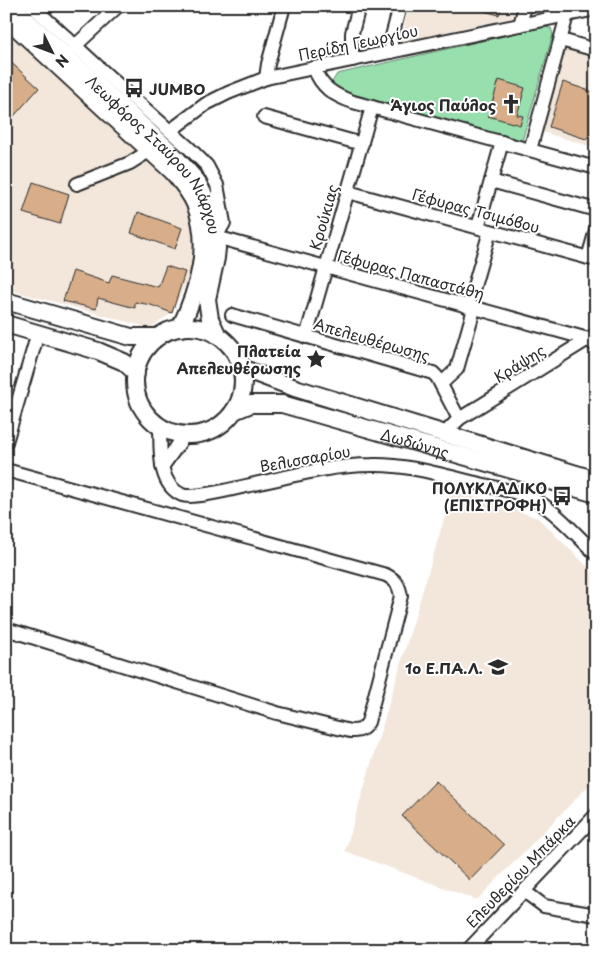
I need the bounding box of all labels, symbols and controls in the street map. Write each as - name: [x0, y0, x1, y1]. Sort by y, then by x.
- street label: Περίδη Γεωργίου: [296, 18, 420, 66]
- north arrow: [28, 28, 78, 78]
- text: N: [51, 50, 74, 72]
- street label: Λεωφόρος Σταύρου Νιάρχου: [81, 69, 227, 235]
- bus stop icon: JUMBO: [123, 77, 145, 99]
- place label: JUMBO: [149, 77, 205, 100]
- place label: Άγιος Παύλος: [391, 93, 496, 116]
- church icon: Άγιος Παύλος: [500, 93, 522, 115]
- street label: Κρούκιας: [303, 181, 343, 253]
- street label: Γέφυρας Τσιμόβου: [410, 182, 542, 238]
- street label: Γέφυρας Παπαστάθη: [335, 243, 487, 305]
- street label: Απελευθέρωσης: [311, 311, 433, 367]
- street label: Κράψης: [489, 338, 549, 388]
- place label: Πλατεία Απελευθέρωσης: [177, 339, 302, 379]
- place icon: Πλατεία Απελευθέρωσης: [305, 348, 327, 370]
- street label: Δωδώνης: [378, 421, 452, 463]
- street label: Βελισσαρίου: [258, 439, 352, 477]
- place label: ΠΟΛΥΚΛΑΔΙΚΟ (ΕΠΙΣΤΡΟΦΗ): [432, 476, 547, 516]
- bus stop icon: ΠΟΛΥΚΛΑΔΙΚΟ (ΕΠΙΣΤΡΟΦΗ): [551, 485, 573, 507]
- place label: 1ο Ε.ΠΑ.Λ.: [405, 656, 483, 679]
- school or university icon: 1ο Ε.ΠΑ.Λ.: [487, 656, 509, 678]
- street label: Ελευθερίου Μπάρκα: [460, 809, 580, 933]

